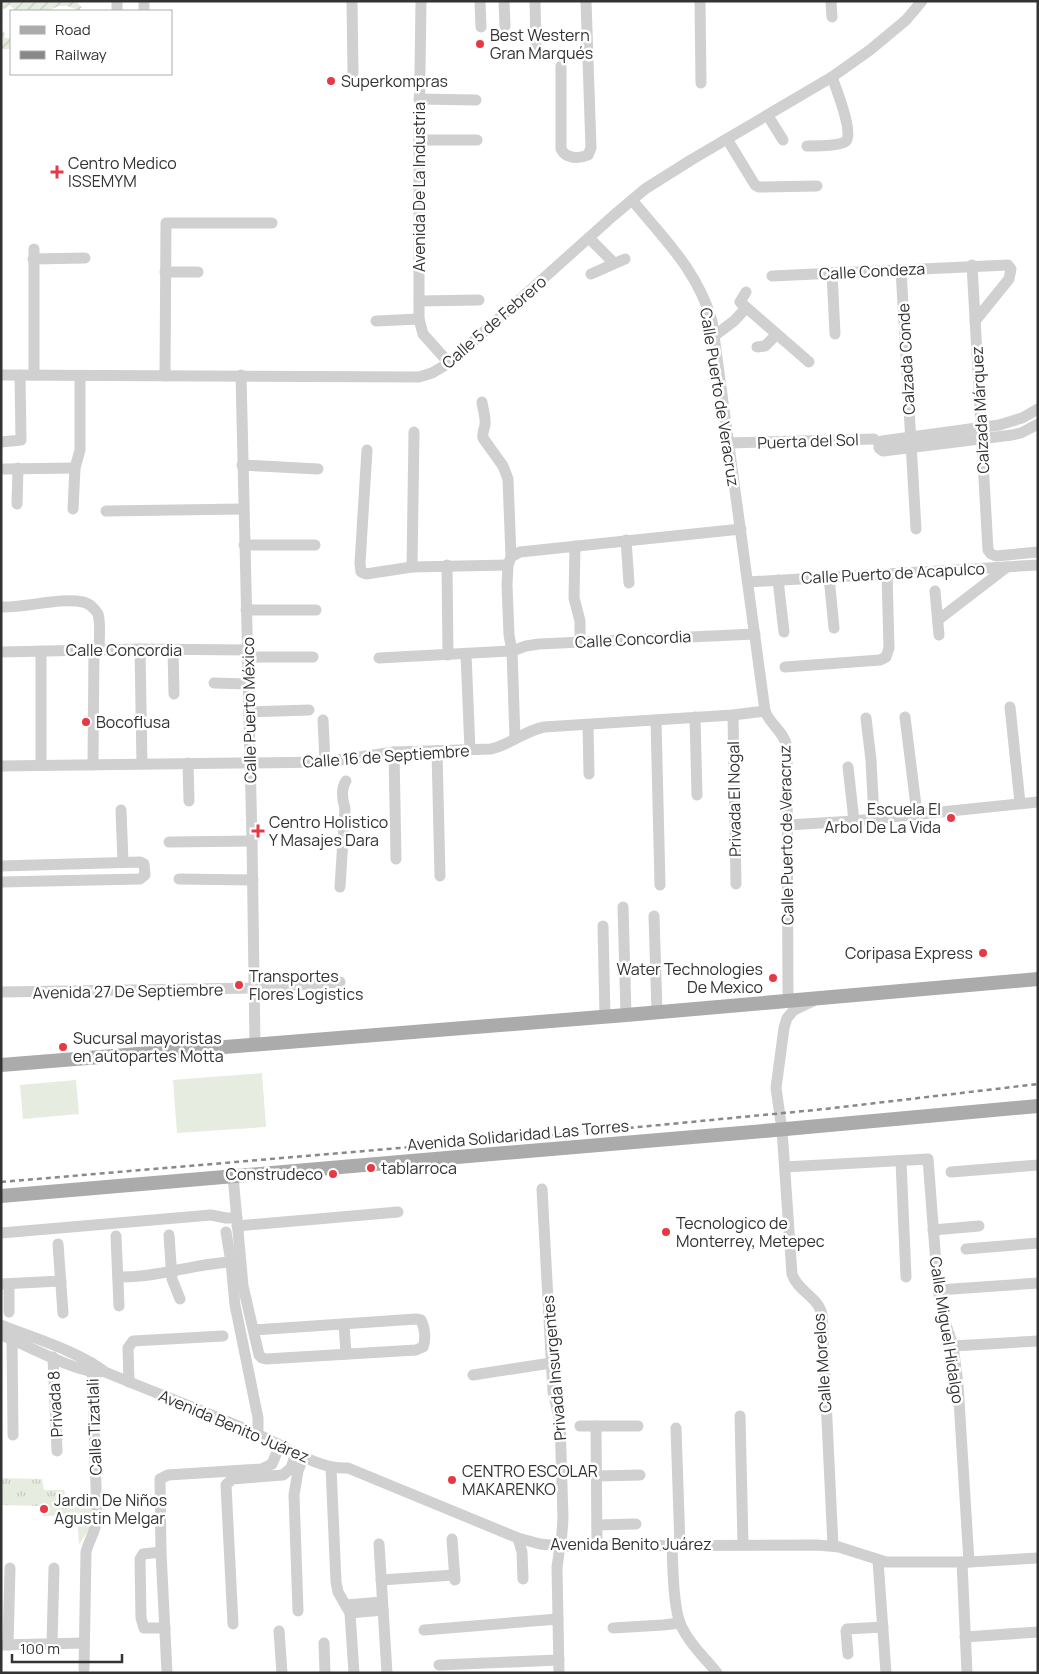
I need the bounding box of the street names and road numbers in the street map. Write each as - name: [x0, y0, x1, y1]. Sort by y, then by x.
- street label: Avenida De La Industria: [408, 102, 430, 272]
- street label: Calle Condeza: [818, 257, 926, 285]
- street label: Calle 5 de Febrero: [437, 271, 551, 373]
- street label: Calzada Conde: [892, 303, 920, 415]
- street label: Calle Puerto de Veracruz: [695, 306, 745, 488]
- street label: Calzada Márquez: [966, 346, 994, 474]
- street label: Puerta del Sol: [757, 428, 859, 454]
- street label: Calle Puerto de Acapulco: [801, 557, 985, 589]
- street label: Calle Concordia: [574, 625, 692, 653]
- street label: Calle Puerto México: [237, 637, 261, 783]
- street label: Calle Concordia: [66, 639, 182, 661]
- street label: Calle 16 de Septiembre: [302, 739, 470, 773]
- street label: Privada El Nogal: [722, 741, 746, 857]
- street label: Calle Puerto de Veracruz: [773, 745, 799, 925]
- street label: Avenida 27 De Septiembre: [33, 978, 223, 1004]
- street label: Avenida Solidaridad Las Torres: [406, 1114, 630, 1156]
- street label: Calle Miguel Hidalgo: [925, 1255, 969, 1405]
- street label: Privada Insurgentes: [537, 1294, 571, 1442]
- street label: Calle Morelos: [808, 1312, 836, 1414]
- street label: Privada 8: [42, 1370, 68, 1438]
- street label: Calle Tizatlali: [81, 1378, 107, 1476]
- street label: Avenida Benito Juárez: [155, 1384, 313, 1468]
- street label: Avenida Benito Juárez: [550, 1533, 712, 1555]

